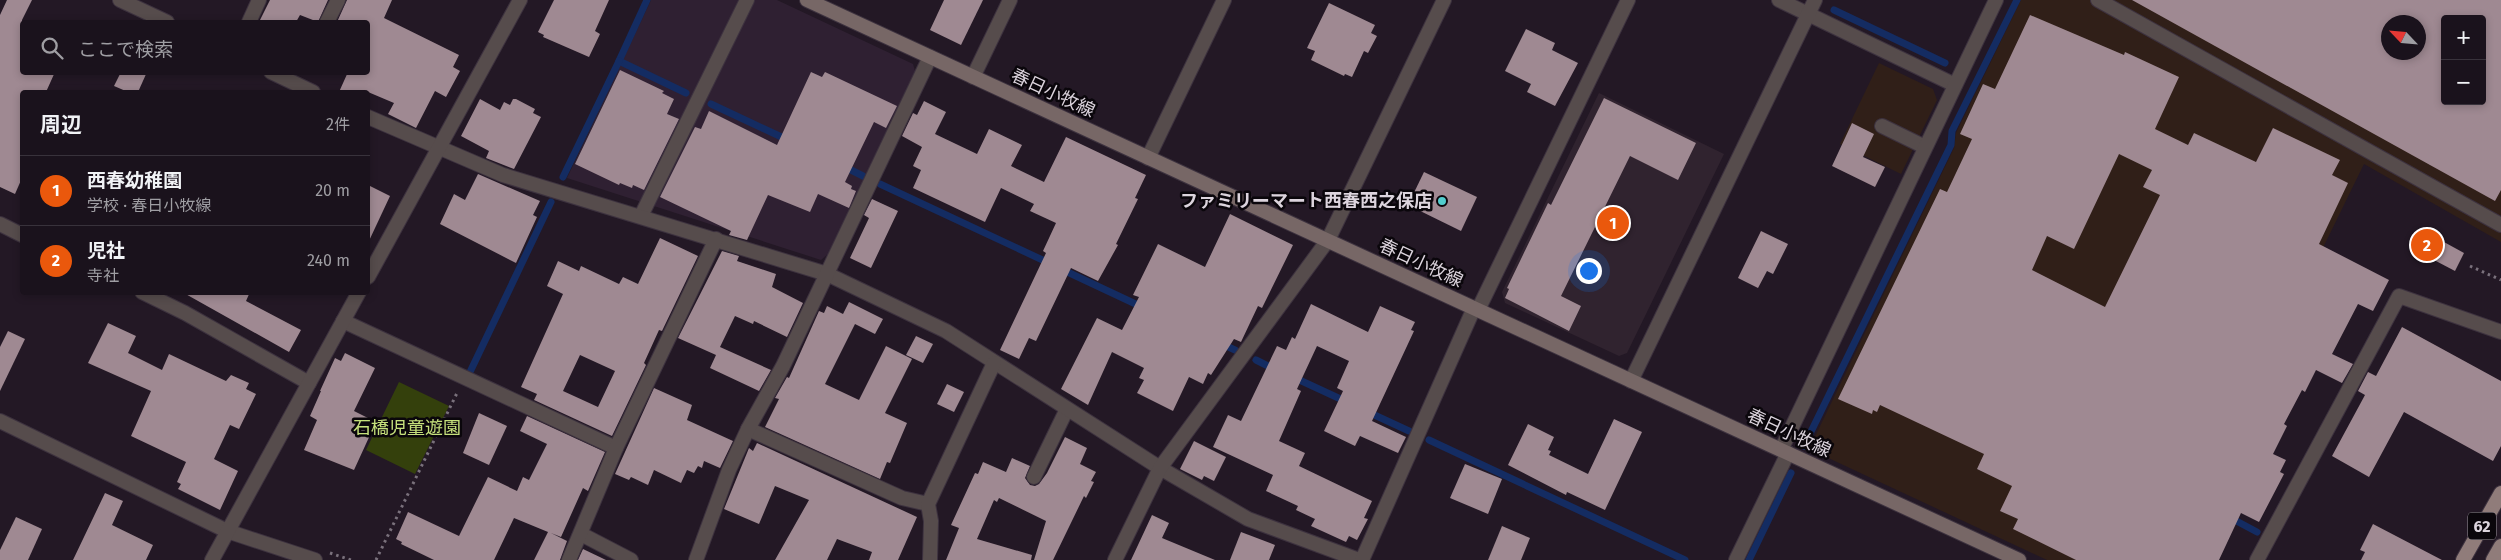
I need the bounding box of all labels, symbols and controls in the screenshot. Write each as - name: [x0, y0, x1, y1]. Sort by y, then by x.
- north arrow: [2381, 15, 2426, 60]
- map controls: [2441, 15, 2486, 105]
- button: +: [2441, 15, 2486, 60]
- search box: [20, 20, 370, 75]
- icon: search: [38, 34, 66, 62]
- text: ここで検索: [78, 38, 173, 61]
- button: −: [2441, 60, 2486, 105]
- street label: 春日小牧線: [1008, 64, 1098, 122]
- text: 周辺: [40, 112, 82, 138]
- text: 2件: [326, 115, 350, 134]
- text: 西春幼稚園: [87, 169, 182, 192]
- text: 1: [52, 181, 60, 200]
- text: 20 m: [315, 181, 350, 200]
- place label: ファミリーマート西春西之保店: [1180, 190, 1432, 212]
- marker: ファミリーマート西春西之保店: [1436, 195, 1448, 207]
- text: 学校 · 春日小牧線: [87, 196, 211, 215]
- pin: 1: [1597, 204, 1629, 242]
- pin: 2: [2411, 226, 2443, 264]
- street label: 春日小牧線: [1376, 234, 1466, 292]
- text: 児社: [87, 239, 125, 262]
- text: 2: [52, 251, 60, 270]
- text: 240 m: [307, 251, 350, 270]
- your location: [1576, 258, 1602, 284]
- text: 寺社: [87, 266, 119, 285]
- street label: 春日小牧線: [1744, 404, 1834, 462]
- park label: 石橋児童遊園: [353, 417, 461, 439]
- road number: 62: [2468, 512, 2496, 540]

